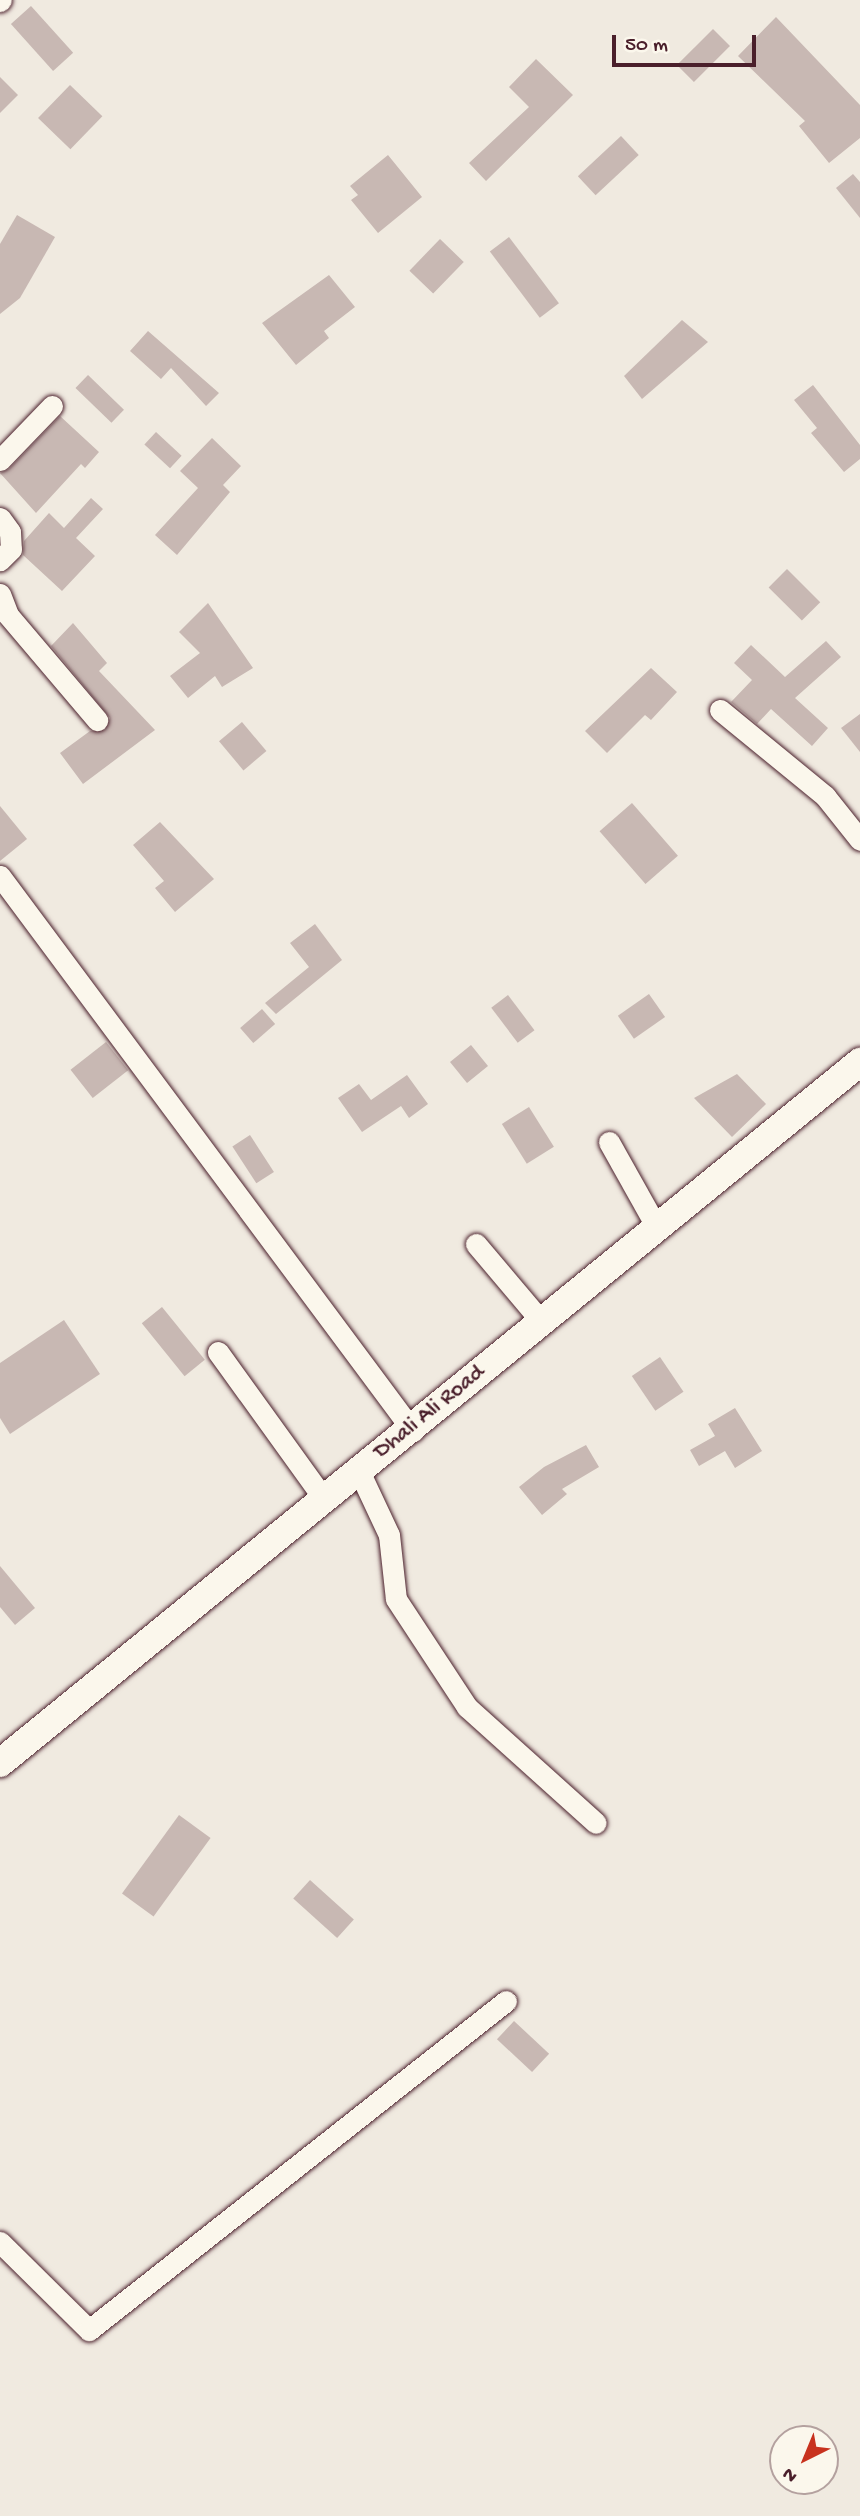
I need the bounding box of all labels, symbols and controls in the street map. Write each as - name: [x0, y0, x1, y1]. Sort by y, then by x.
- scale bar: [615, 21, 758, 65]
- text: 50 m: [625, 34, 668, 59]
- street label: Dhali Ali Road: [369, 1360, 491, 1466]
- north arrow: [769, 2425, 839, 2495]
- text: N: [778, 2462, 803, 2487]

